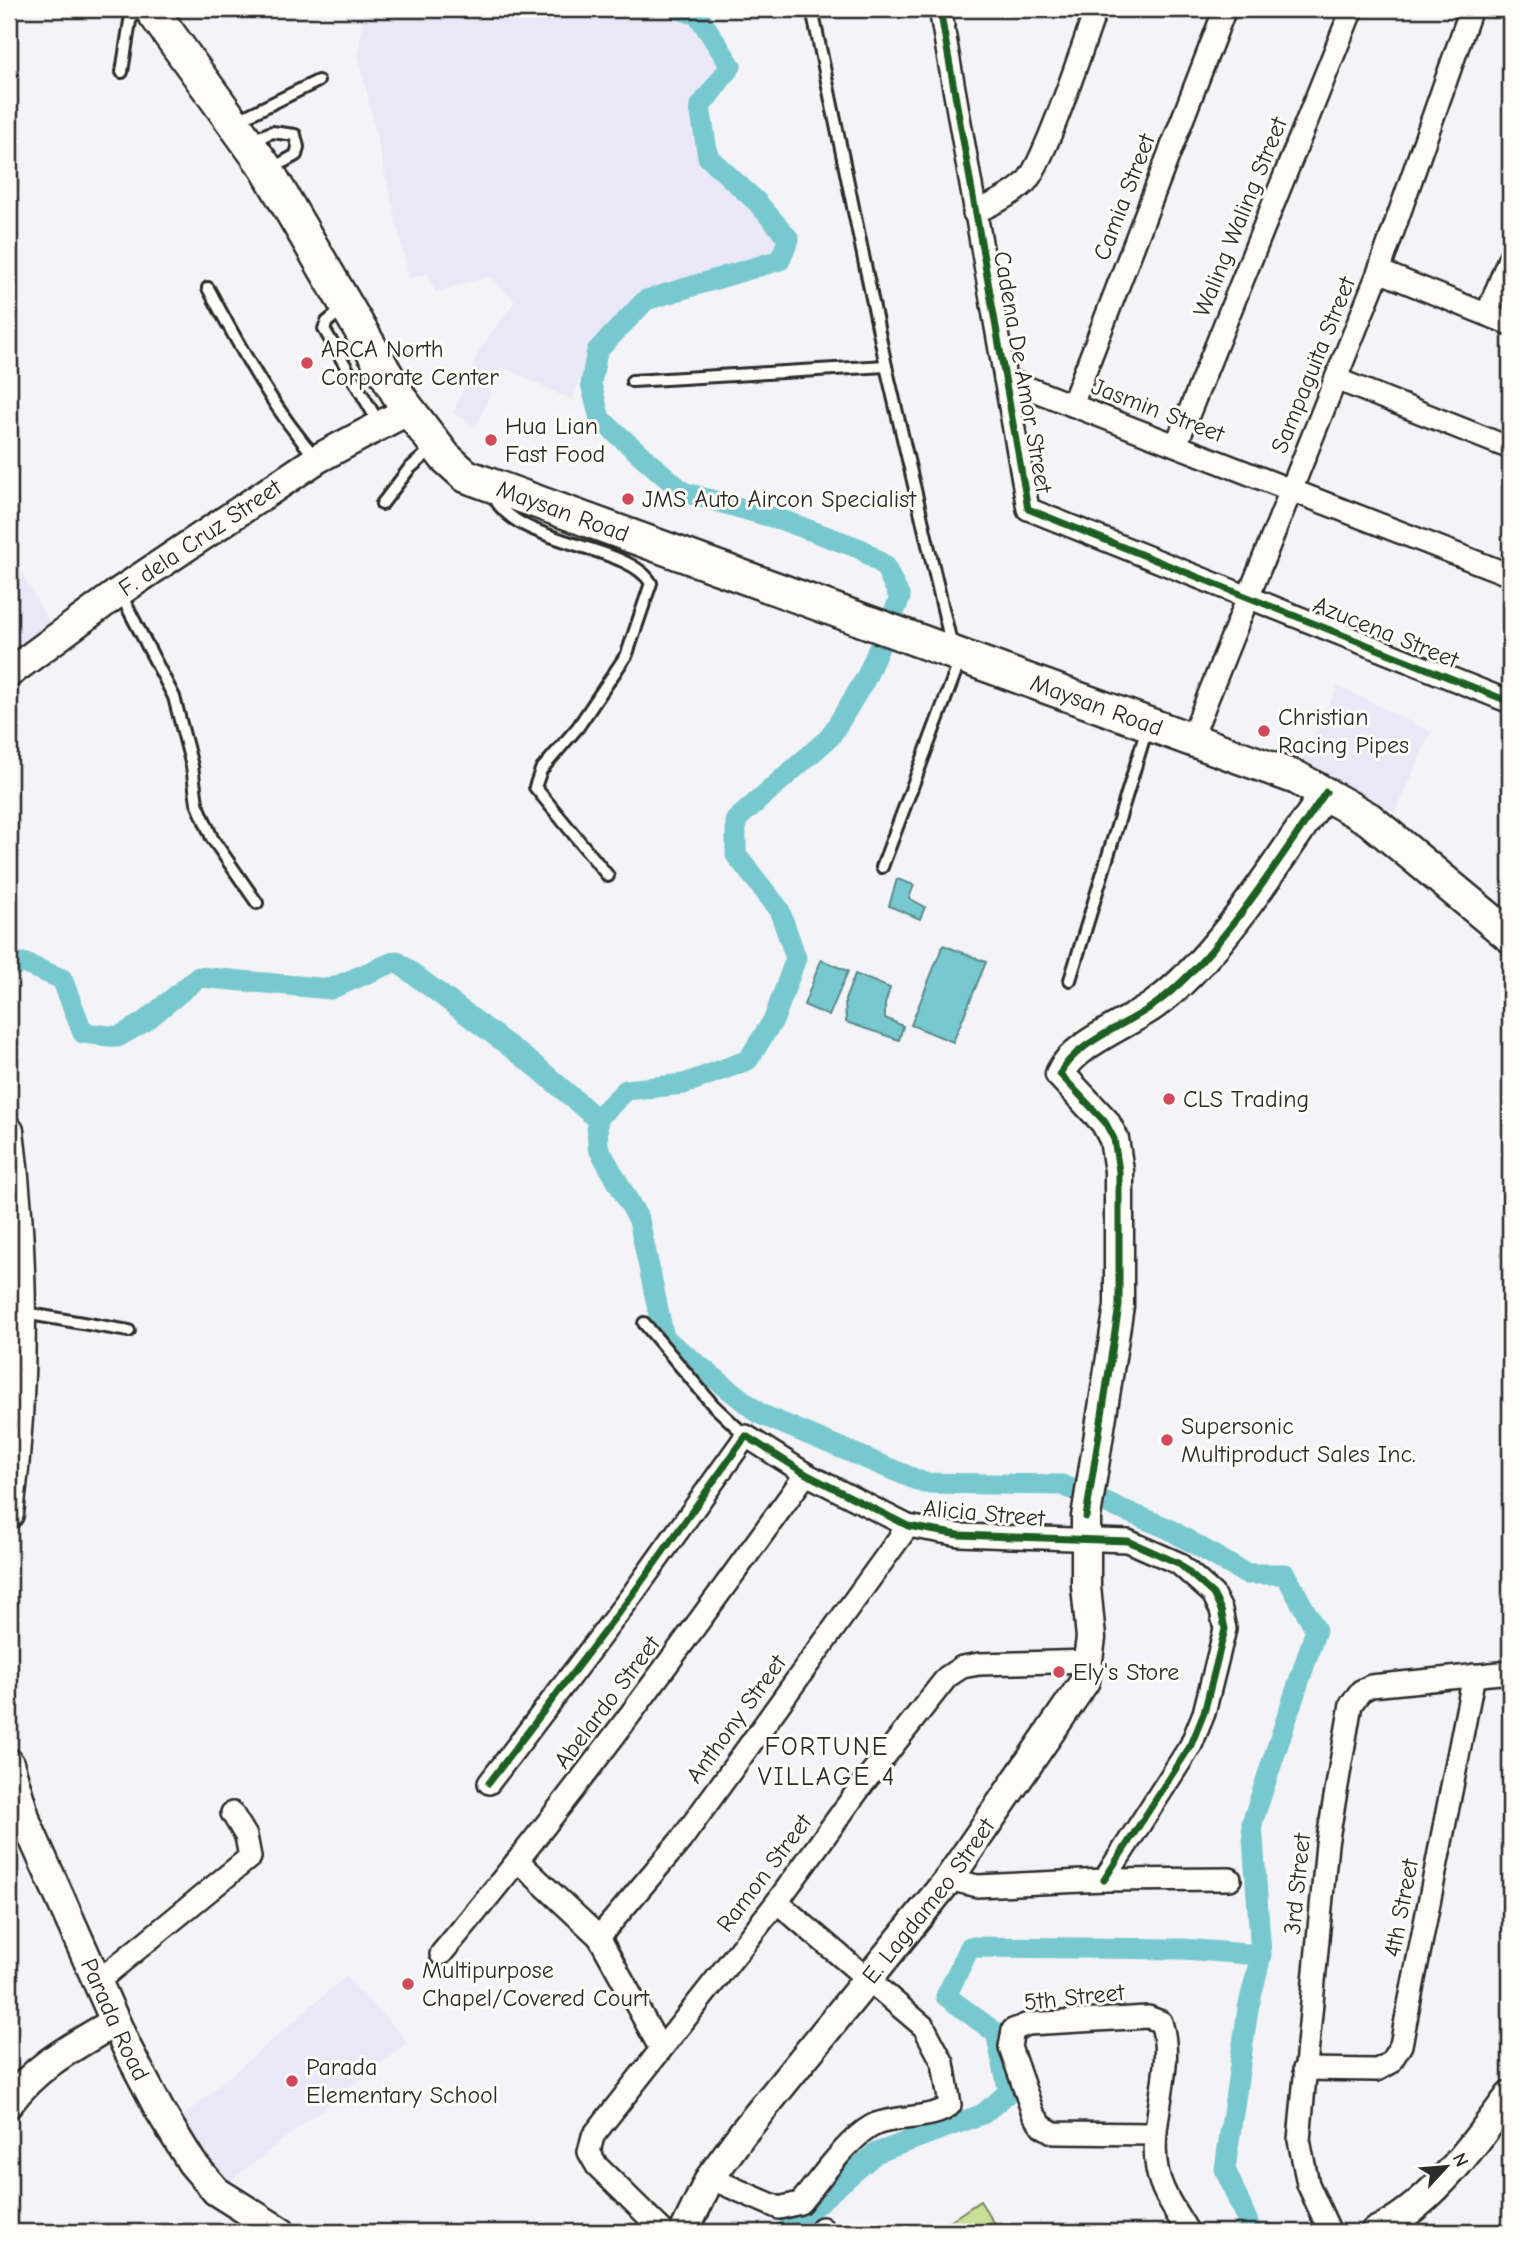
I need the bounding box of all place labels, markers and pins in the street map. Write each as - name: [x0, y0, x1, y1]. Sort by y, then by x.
- place label: ARCA North Corporate Center: [321, 335, 499, 391]
- marker: ARCA North Corporate Center: [299, 355, 315, 371]
- place label: Hua Lian Fast Food: [505, 412, 605, 468]
- marker: Hua Lian Fast Food: [483, 432, 499, 448]
- place label: JMS Auto Aircon Specialist: [642, 485, 917, 513]
- marker: JMS Auto Aircon Specialist: [620, 491, 636, 507]
- place label: Christian Racing Pipes: [1278, 703, 1409, 759]
- marker: Christian Racing Pipes: [1256, 723, 1272, 739]
- place label: CLS Trading: [1183, 1085, 1309, 1113]
- marker: CLS Trading: [1161, 1091, 1177, 1107]
- place label: Supersonic Multiproduct Sales Inc.: [1181, 1412, 1416, 1468]
- marker: Supersonic Multiproduct Sales Inc.: [1159, 1432, 1175, 1448]
- place label: Ely's Store: [1073, 1658, 1179, 1686]
- marker: Ely's Store: [1051, 1664, 1067, 1680]
- place label: Multipurpose Chapel/Covered Court: [422, 1956, 650, 2012]
- marker: Multipurpose Chapel/Covered Court: [400, 1976, 416, 1992]
- place label: Parada Elementary School: [306, 2053, 498, 2109]
- marker: Parada Elementary School: [284, 2073, 300, 2089]

